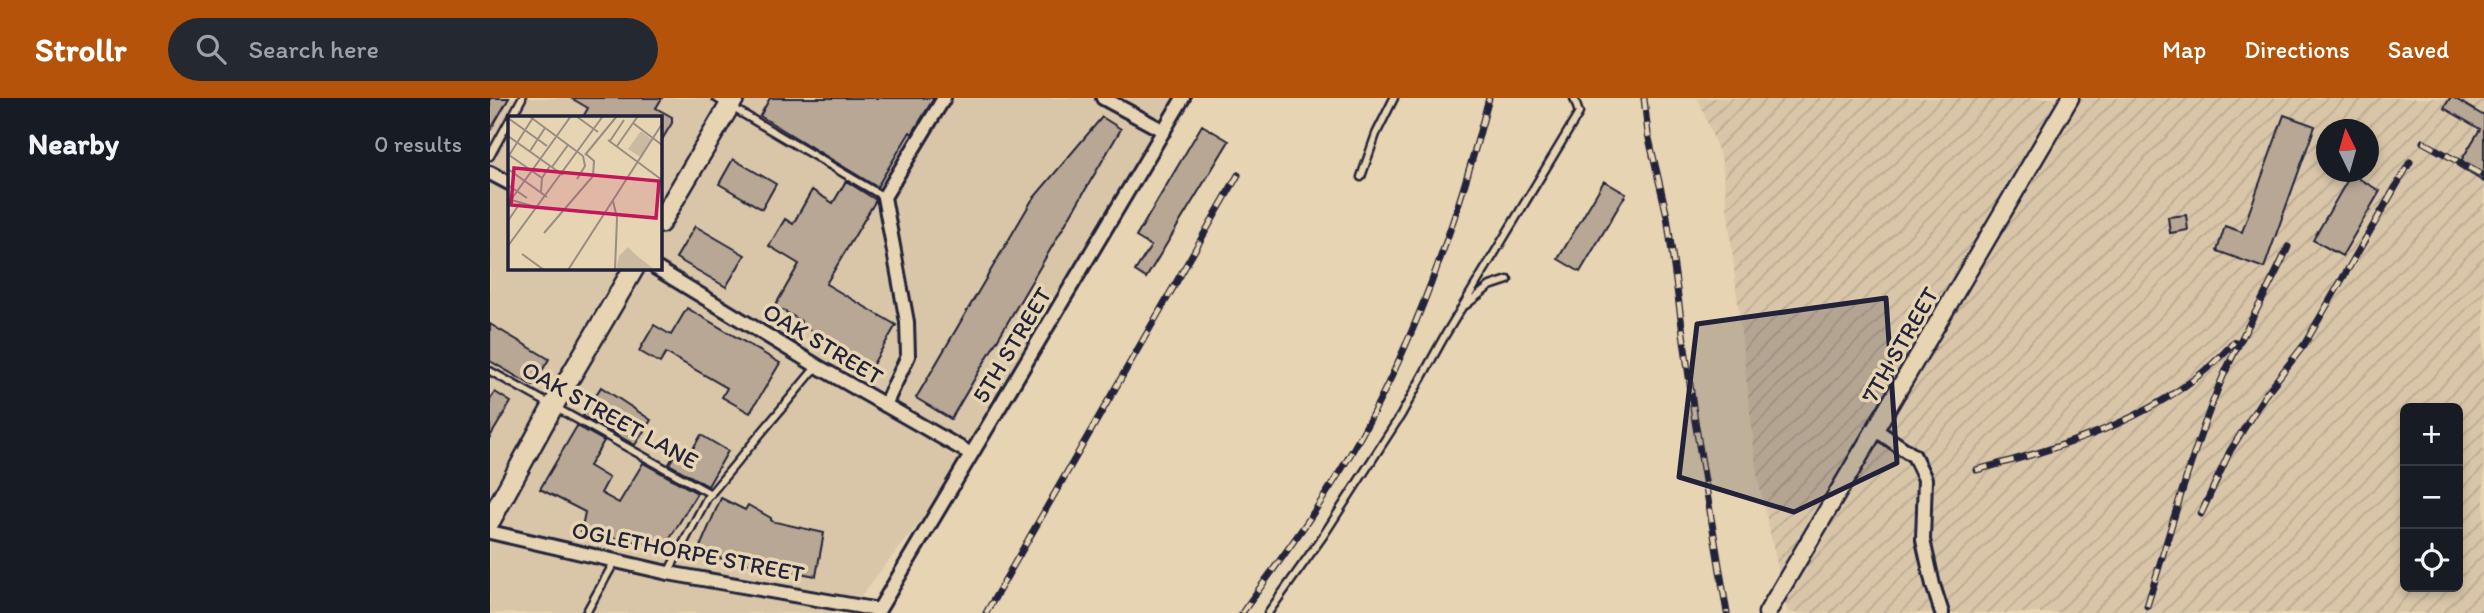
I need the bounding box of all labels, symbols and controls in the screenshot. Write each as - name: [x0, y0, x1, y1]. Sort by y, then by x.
- search box: [168, 18, 658, 81]
- text: Strollr: [35, 30, 126, 69]
- icon: search: [192, 30, 230, 68]
- text: Search here: [248, 33, 379, 65]
- text: Map: [2162, 35, 2206, 64]
- text: Directions: [2244, 35, 2350, 64]
- text: Saved: [2388, 35, 2449, 64]
- inset map: [508, 116, 662, 270]
- north arrow: [2316, 119, 2379, 182]
- text: Nearby: [28, 125, 119, 162]
- text: 0 results: [374, 130, 462, 158]
- street label: 5TH STREET: [966, 281, 1058, 408]
- street label: 7TH STREET: [1855, 281, 1945, 408]
- street label: OAK STREET: [758, 296, 889, 391]
- street label: OAK STREET LANE: [517, 354, 704, 475]
- map controls: [2400, 403, 2463, 592]
- button: +: [2400, 403, 2463, 466]
- button: −: [2400, 466, 2463, 529]
- street label: OGLETHORPE STREET: [569, 515, 807, 588]
- button: locate: [2400, 529, 2463, 592]

